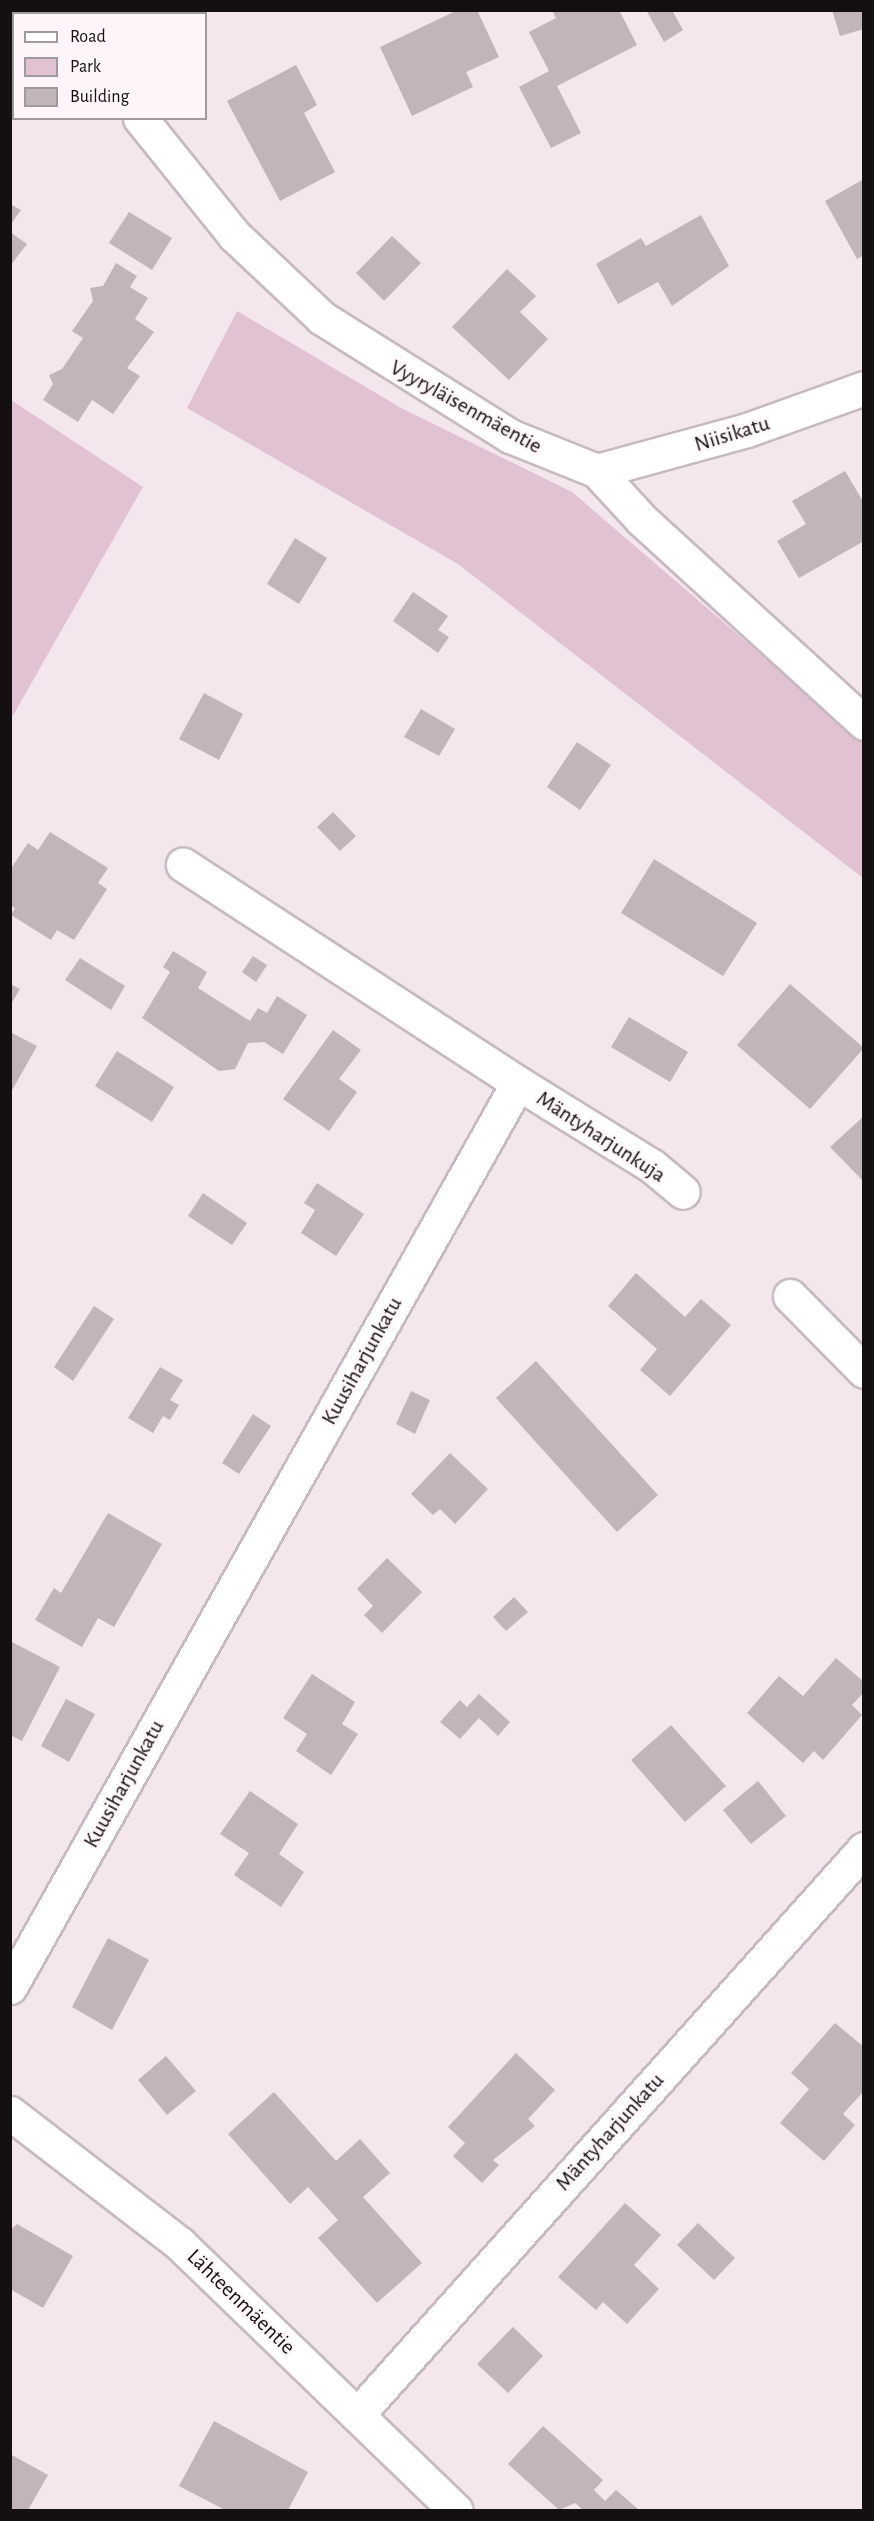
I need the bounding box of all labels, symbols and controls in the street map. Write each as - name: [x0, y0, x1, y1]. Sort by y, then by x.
- legend: [12, 12, 207, 120]
- text: Road: [70, 28, 106, 46]
- text: Park: [70, 58, 101, 76]
- text: Building: [70, 88, 129, 106]
- street label: Vyyryläisenmäentie: [385, 354, 547, 460]
- street label: Niisikatu: [691, 410, 773, 458]
- street label: Mäntyharjunkuja: [531, 1085, 671, 1189]
- street label: Kuusiharjunkatu: [316, 1292, 408, 1430]
- street label: Kuusiharjunkatu: [78, 1715, 170, 1853]
- street label: Mäntyharjunkatu: [550, 2068, 670, 2196]
- street label: Lähteenmäentie: [181, 2244, 301, 2360]

